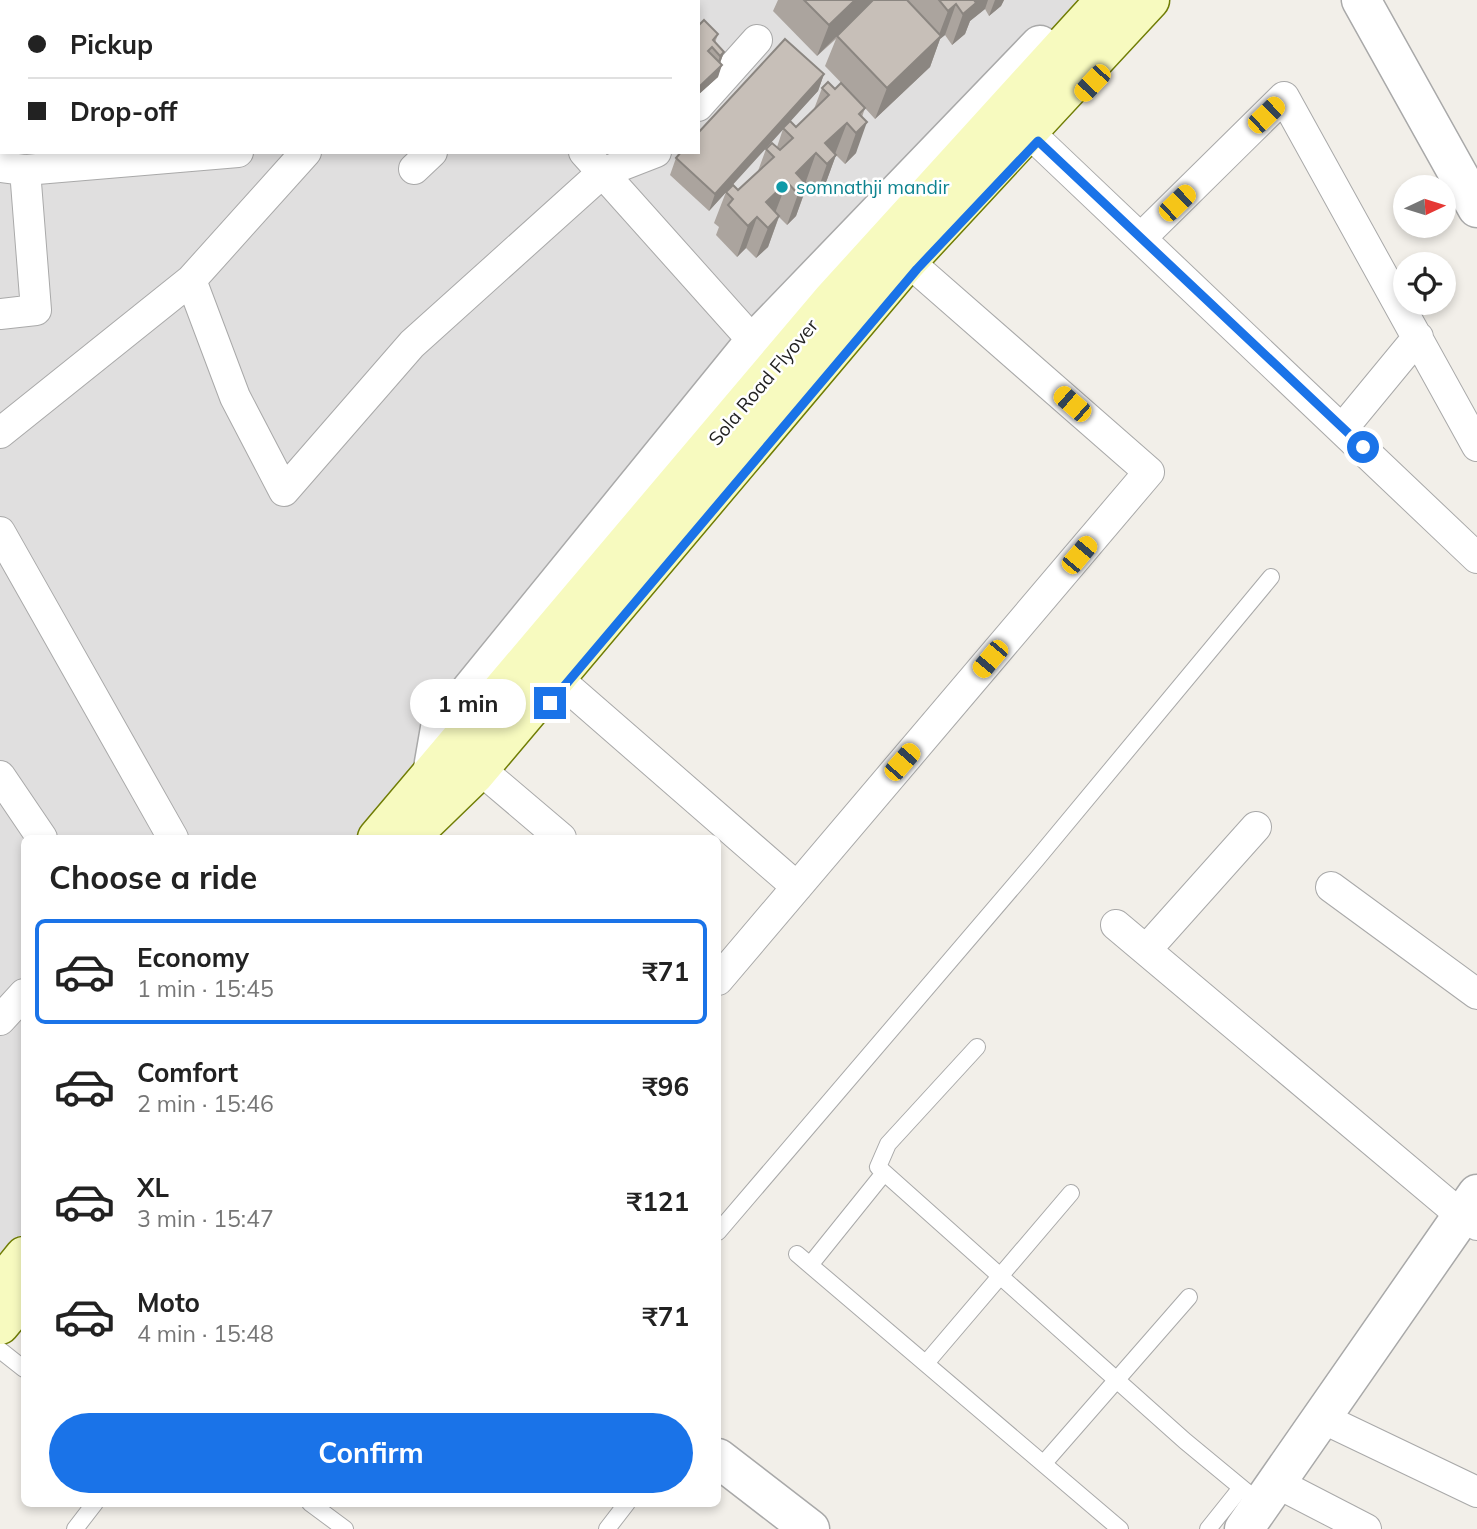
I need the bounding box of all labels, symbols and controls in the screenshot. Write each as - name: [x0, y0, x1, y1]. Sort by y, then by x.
- text: Pickup: [70, 28, 153, 61]
- car: [1070, 60, 1115, 106]
- car: [1244, 93, 1289, 137]
- text: Drop-off: [70, 95, 177, 128]
- place label: somnathji mandir: [796, 175, 949, 199]
- north arrow: [1393, 175, 1456, 238]
- map controls: [1393, 175, 1456, 315]
- marker: somnathji mandir: [774, 179, 790, 195]
- car: [1155, 181, 1200, 225]
- button: locate: [1393, 252, 1456, 315]
- street label: Sola Road Flyover: [703, 314, 823, 450]
- car: [1050, 382, 1095, 426]
- route start: [1347, 431, 1379, 463]
- car: [1058, 532, 1101, 578]
- car: [969, 636, 1012, 682]
- callout: 1 min: [410, 678, 526, 728]
- route end: [534, 687, 566, 719]
- text: 1 min: [438, 689, 498, 718]
- car: [881, 739, 924, 785]
- text: Choose a ride: [49, 857, 257, 897]
- icon: car: [53, 940, 116, 1003]
- text: Economy: [137, 941, 249, 974]
- text: ₹71: [642, 955, 689, 988]
- text: 1 min · 15:45: [137, 974, 274, 1003]
- icon: car: [53, 1055, 116, 1118]
- text: Comfort: [137, 1056, 238, 1089]
- text: ₹96: [642, 1070, 689, 1103]
- text: 2 min · 15:46: [137, 1089, 274, 1118]
- icon: car: [53, 1170, 116, 1233]
- text: XL: [137, 1171, 169, 1204]
- text: ₹121: [627, 1185, 689, 1218]
- text: 3 min · 15:47: [137, 1204, 274, 1233]
- icon: car: [53, 1285, 116, 1348]
- text: Moto: [137, 1286, 200, 1319]
- text: ₹71: [642, 1300, 689, 1333]
- text: 4 min · 15:48: [137, 1319, 274, 1348]
- button: Confirm: [49, 1413, 693, 1493]

